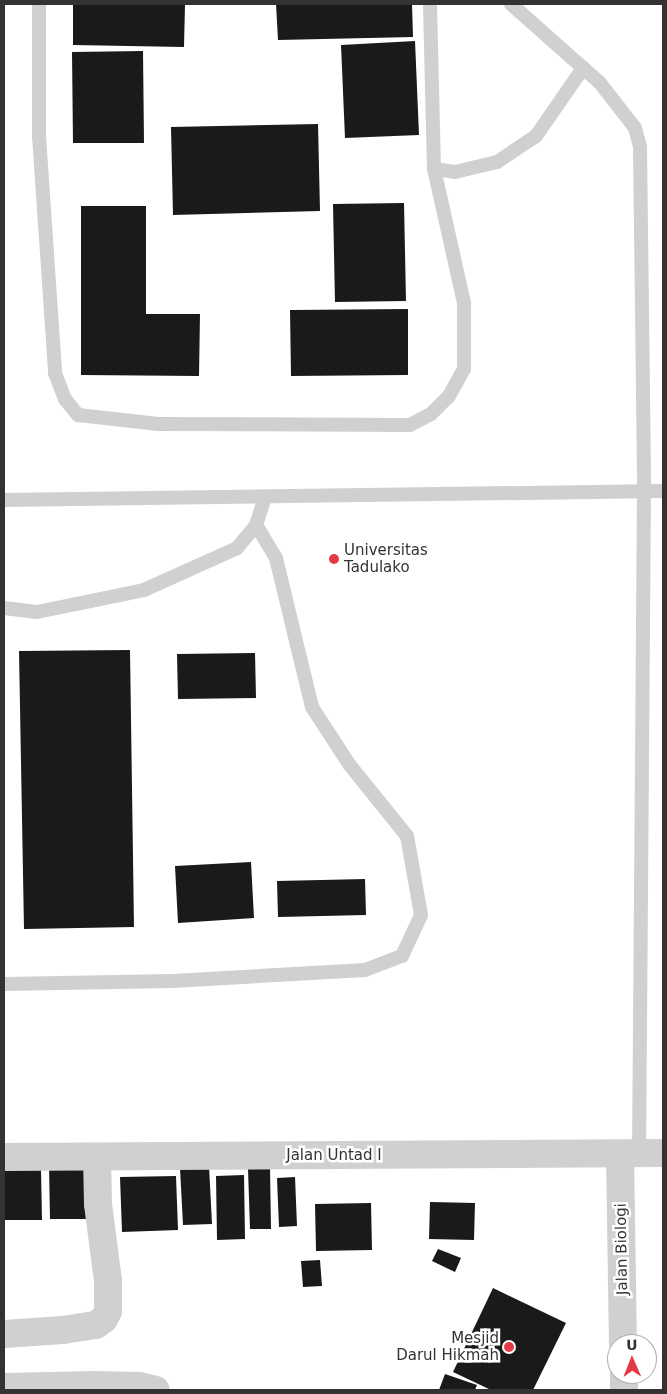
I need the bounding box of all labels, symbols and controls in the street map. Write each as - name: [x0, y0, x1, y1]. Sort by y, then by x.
- place label: Universitas Tadulako: [344, 541, 428, 576]
- marker: Universitas Tadulako: [328, 553, 340, 565]
- street label: Jalan Untad I: [286, 1147, 382, 1165]
- street label: Jalan Biologi: [612, 1203, 632, 1295]
- place label: Mesjid Darul Hikmah: [396, 1329, 499, 1364]
- north arrow: [607, 1334, 657, 1384]
- text: U: [626, 1337, 638, 1353]
- marker: Mesjid Darul Hikmah: [503, 1341, 515, 1353]

